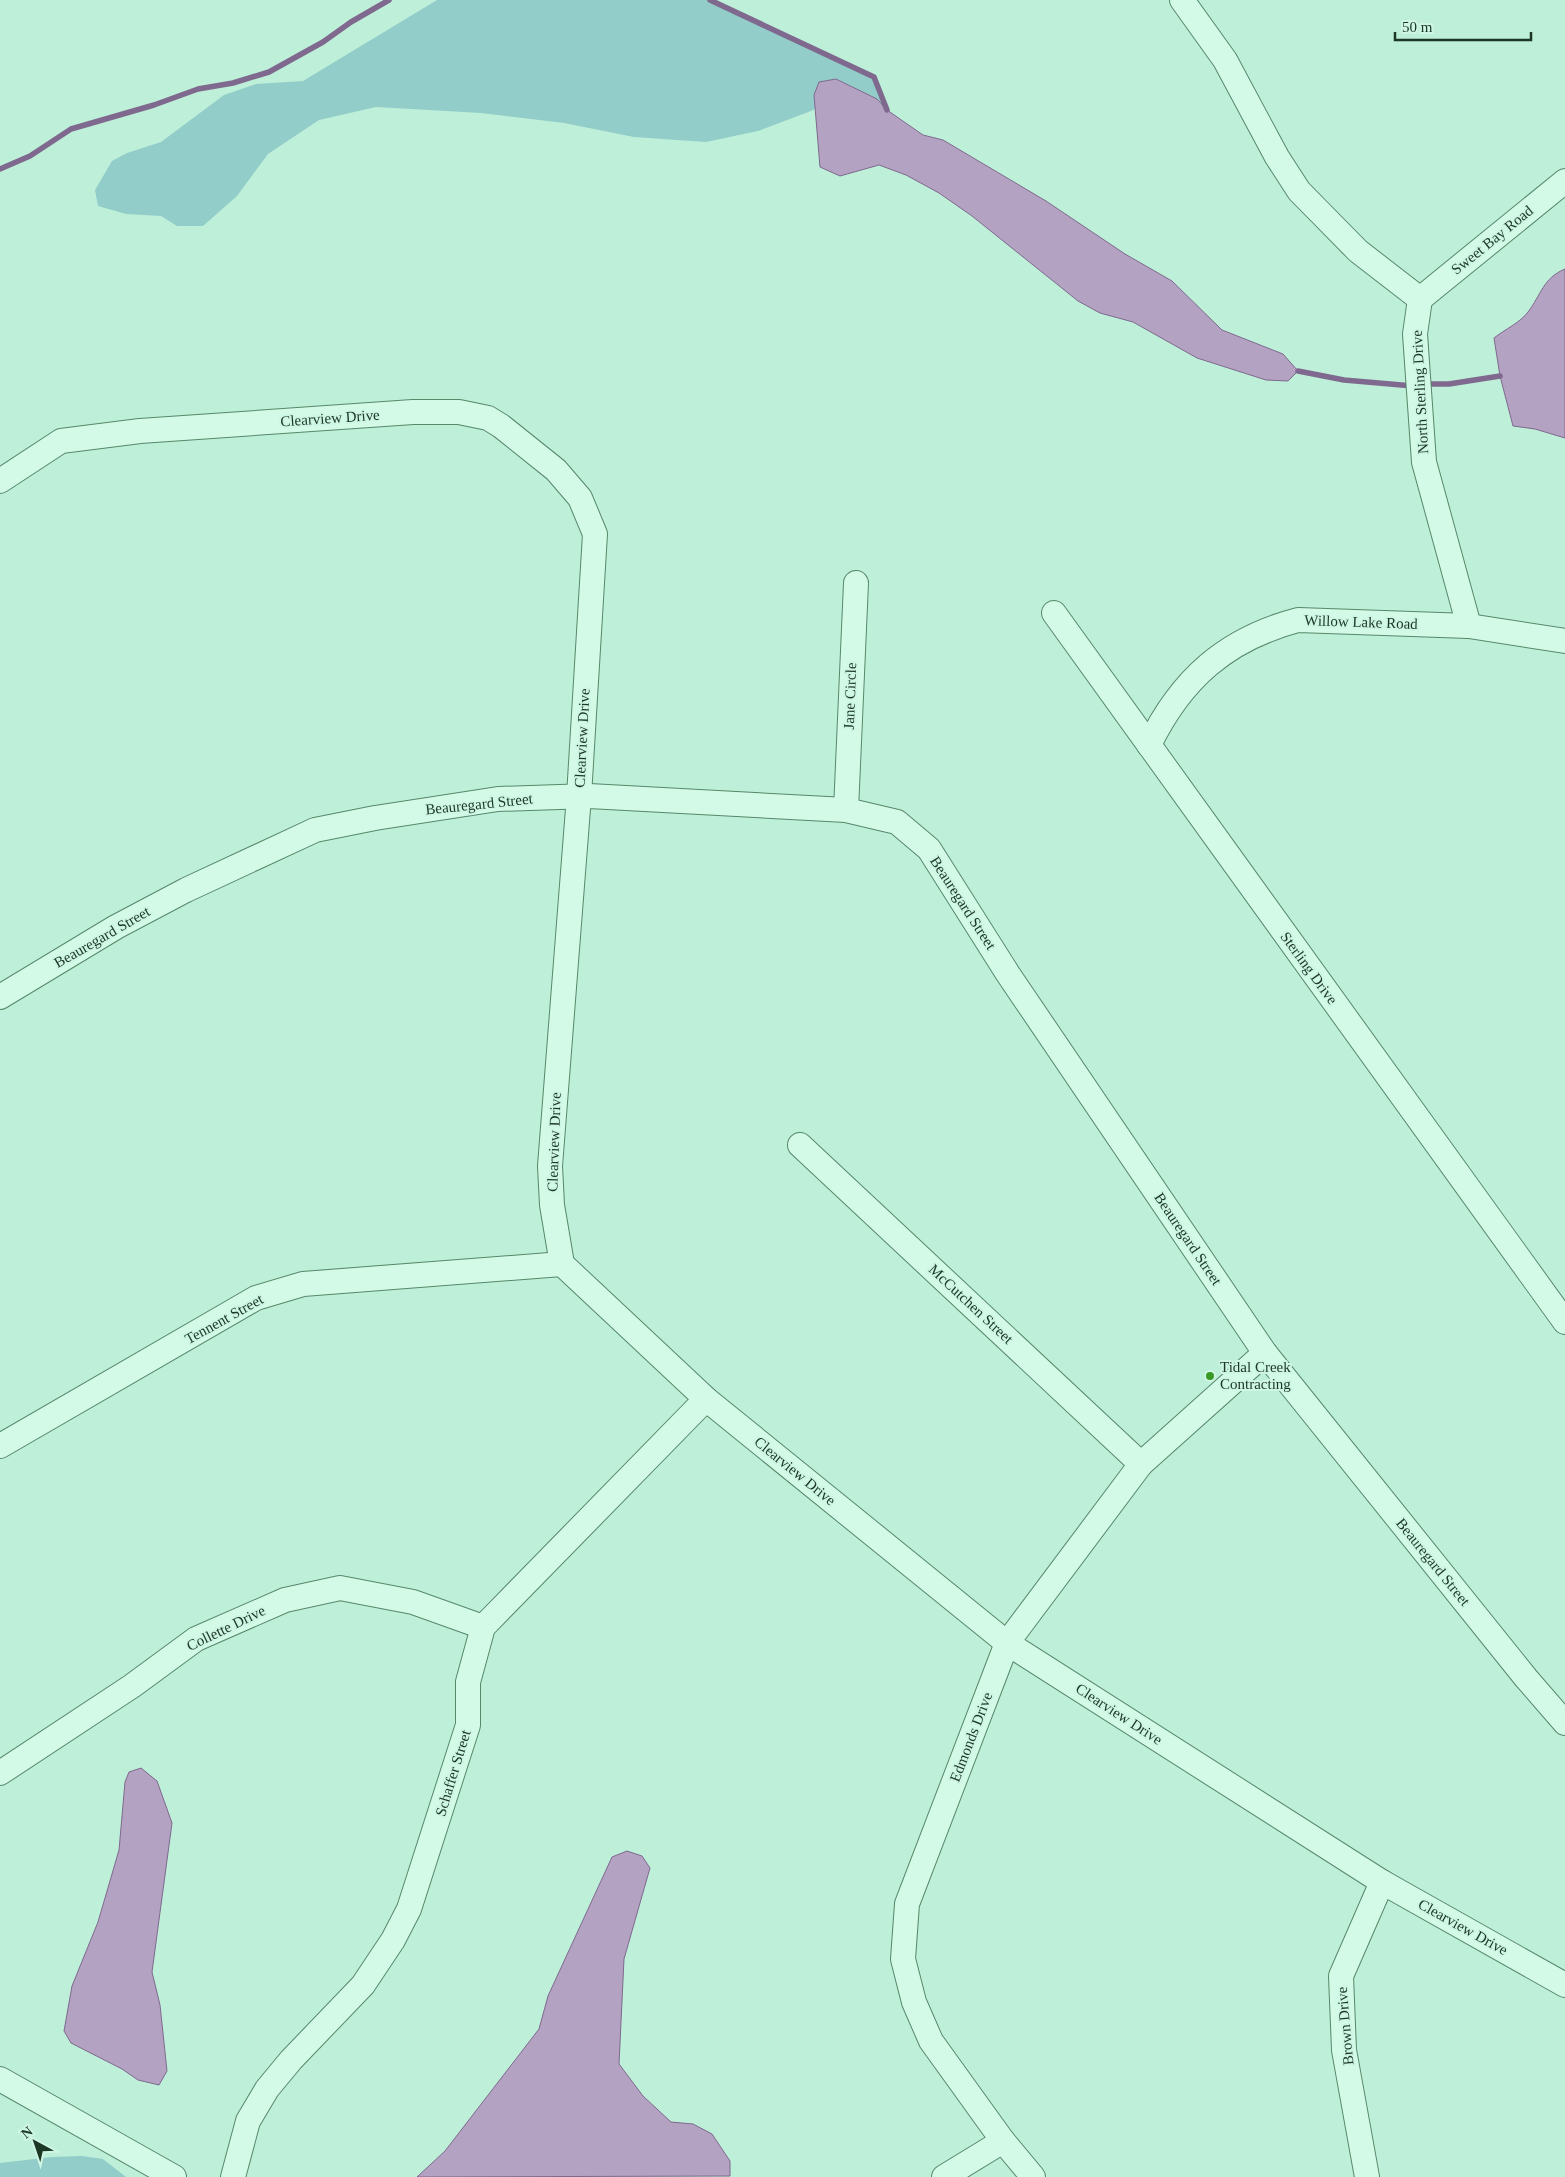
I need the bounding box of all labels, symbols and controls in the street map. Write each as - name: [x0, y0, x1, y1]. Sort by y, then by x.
- scale bar: [1395, 10, 1531, 42]
- text: 50 m: [1402, 19, 1433, 35]
- street label: Sweet Bay Road: [1448, 202, 1536, 278]
- street label: North Sterling Drive: [1409, 329, 1431, 454]
- street label: Clearview Drive: [280, 407, 381, 429]
- street label: Willow Lake Road: [1304, 612, 1419, 632]
- street label: Jane Circle: [841, 662, 859, 730]
- street label: Clearview Drive: [571, 688, 593, 788]
- street label: Beauregard Street: [425, 790, 534, 818]
- street label: Beauregard Street: [927, 853, 1000, 953]
- street label: Beauregard Street: [51, 903, 153, 971]
- street label: Sterling Drive: [1277, 929, 1341, 1008]
- street label: Clearview Drive: [544, 1092, 564, 1192]
- street label: Beauregard Street: [1151, 1190, 1225, 1289]
- street label: McCutchen Street: [926, 1261, 1017, 1347]
- street label: Tennent Street: [182, 1291, 267, 1347]
- place label: Tidal Creek Contracting: [1220, 1359, 1291, 1392]
- marker: Tidal Creek Contracting: [1204, 1370, 1216, 1382]
- street label: Clearview Drive: [751, 1433, 839, 1509]
- street label: Beauregard Street: [1393, 1515, 1474, 1610]
- street label: Collette Drive: [184, 1602, 268, 1654]
- street label: Clearview Drive: [1073, 1680, 1165, 1748]
- street label: Edmonds Drive: [947, 1690, 996, 1784]
- street label: Schaffer Street: [432, 1727, 474, 1818]
- street label: Clearview Drive: [1416, 1896, 1511, 1958]
- street label: Brown Drive: [1334, 1986, 1356, 2066]
- north arrow: [10, 2117, 60, 2167]
- text: N: [18, 2123, 36, 2141]

